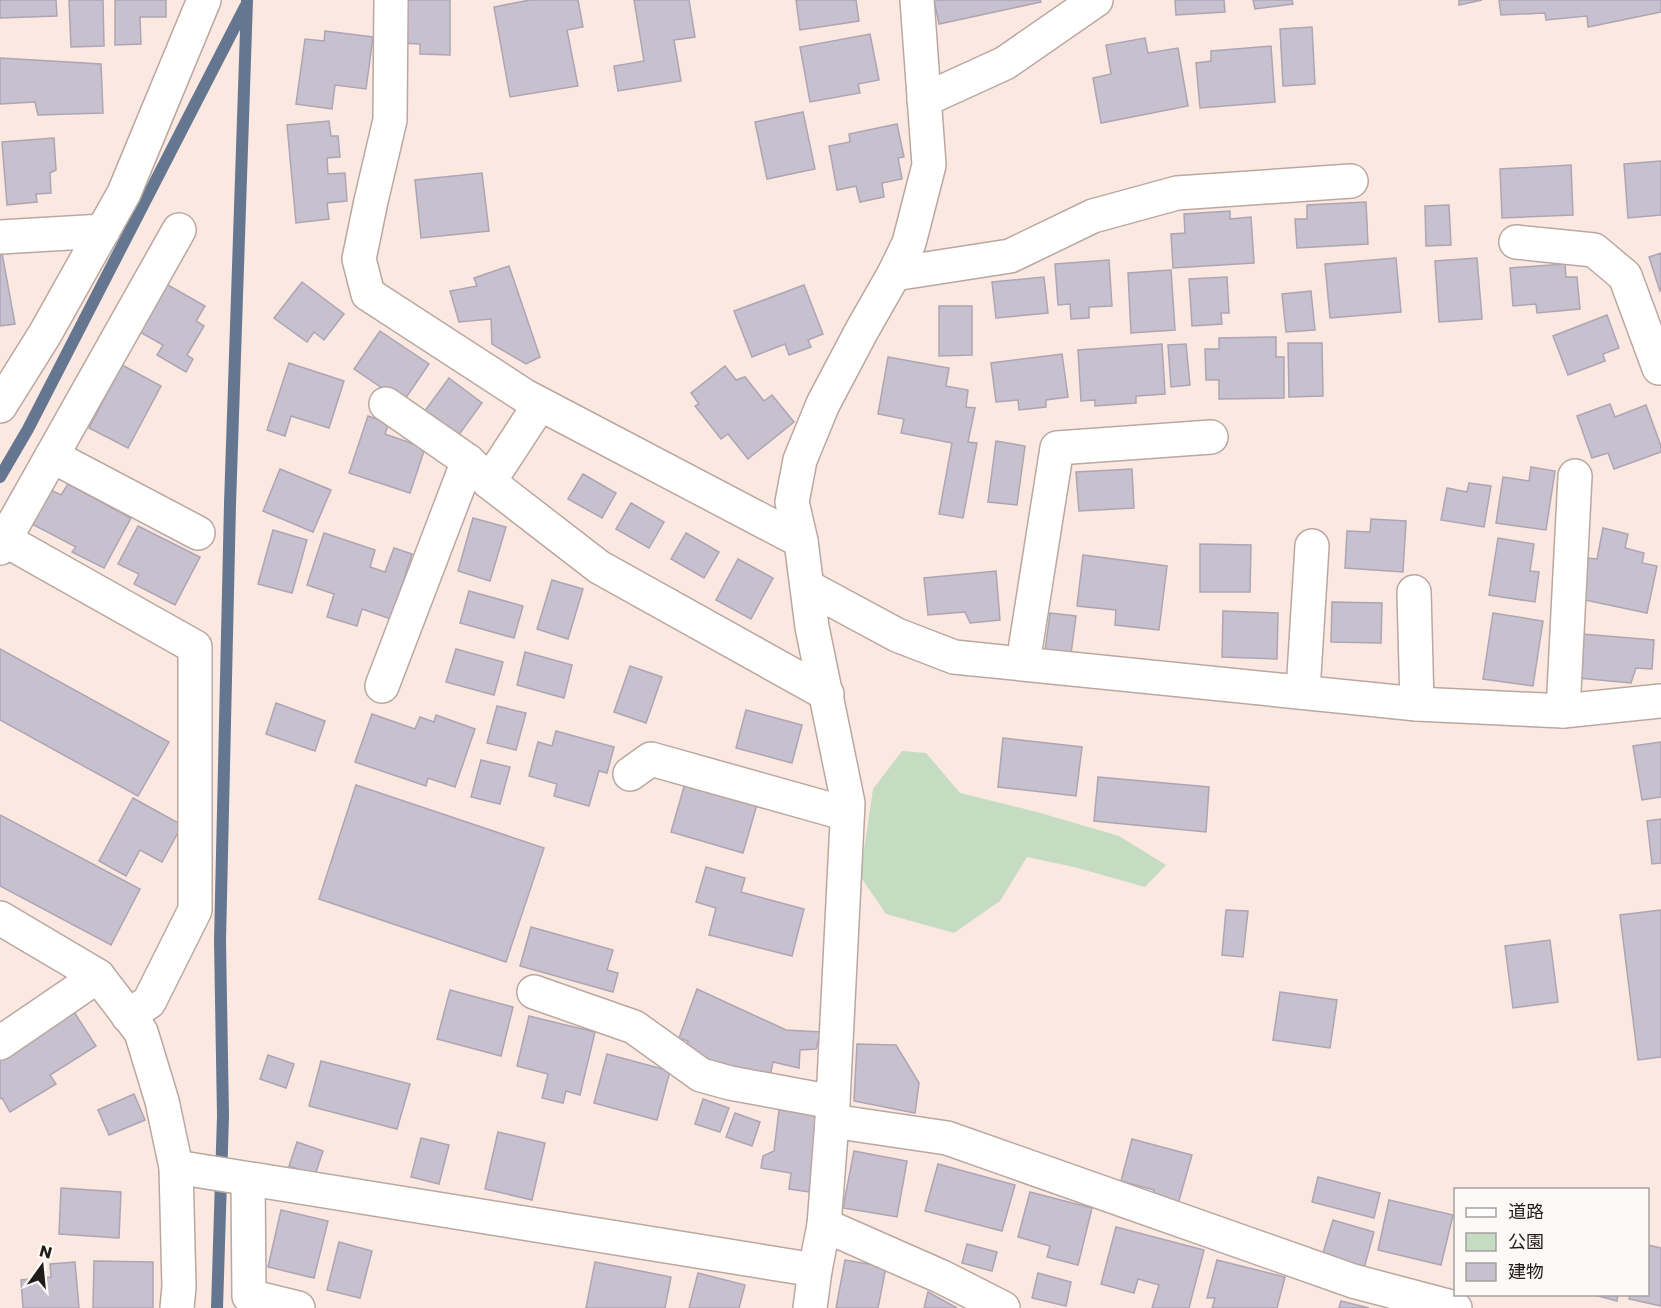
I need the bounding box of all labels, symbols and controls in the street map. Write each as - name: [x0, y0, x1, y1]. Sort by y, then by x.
- legend: [1454, 1188, 1649, 1296]
- text: 道路: [1508, 1199, 1544, 1224]
- text: 公園: [1508, 1229, 1544, 1254]
- north arrow: [12, 1236, 72, 1296]
- text: N: [37, 1239, 55, 1265]
- text: 建物: [1508, 1259, 1544, 1284]

